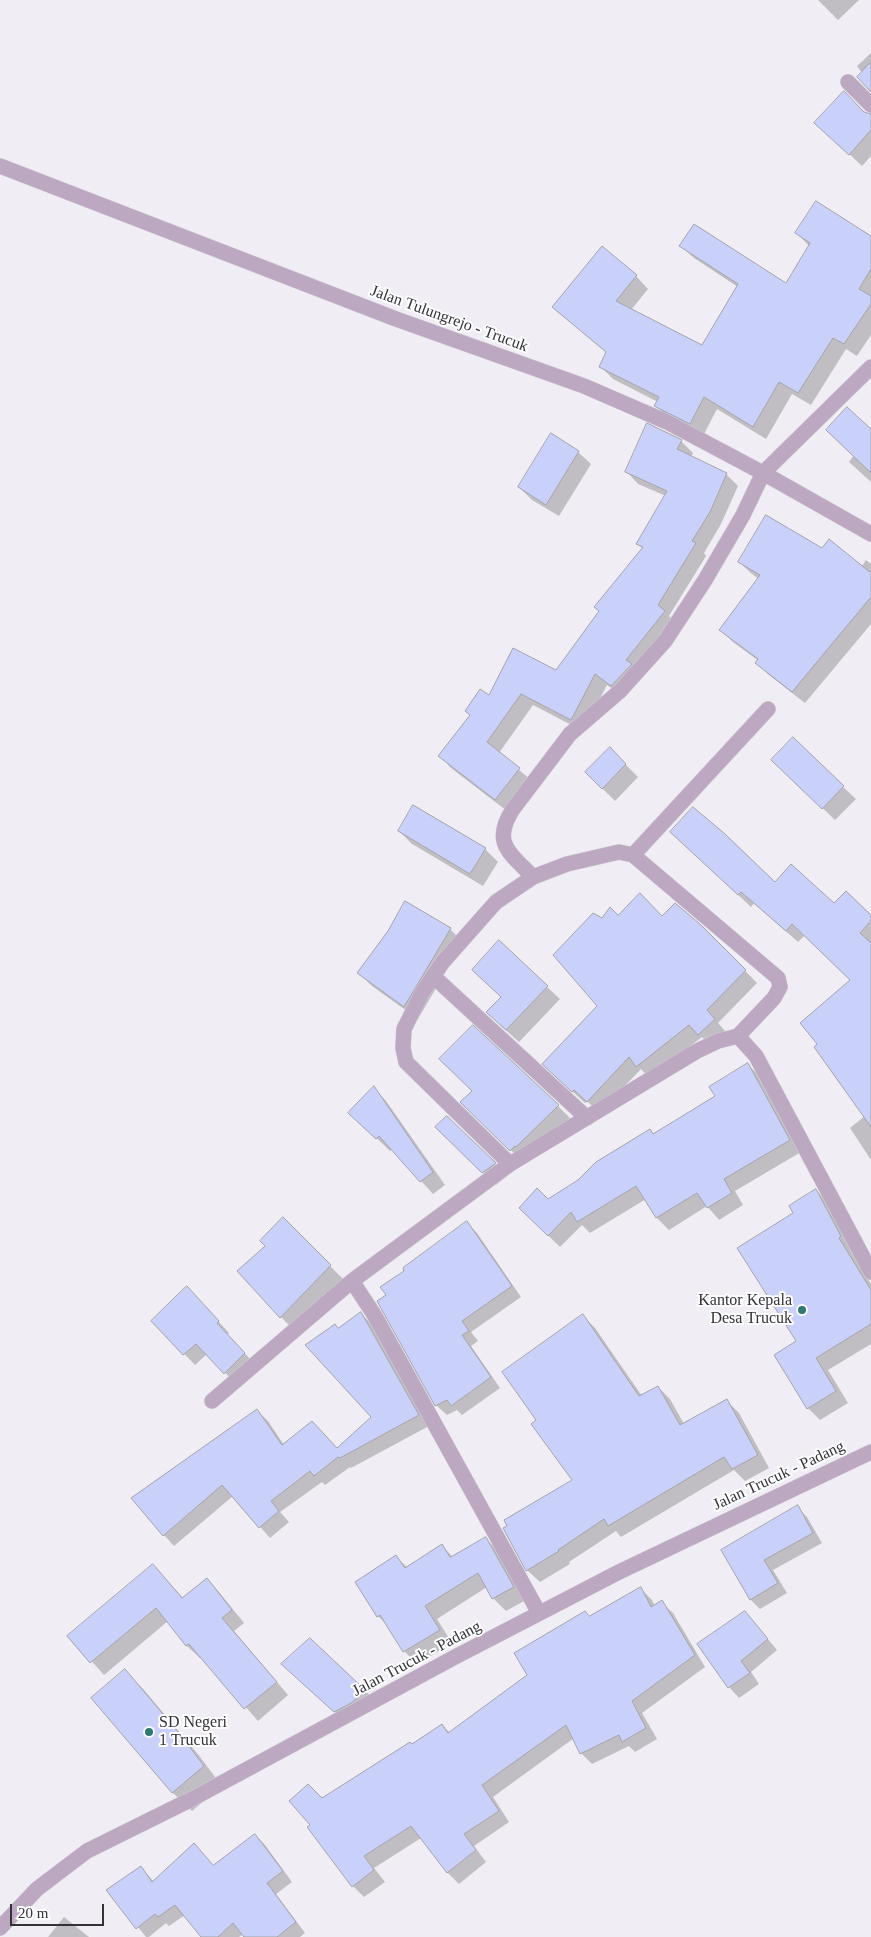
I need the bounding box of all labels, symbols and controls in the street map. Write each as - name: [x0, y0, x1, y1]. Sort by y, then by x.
- street label: Jalan Tulungrejo - Trucuk: [368, 282, 530, 356]
- place label: Kantor Kepala Desa Trucuk: [698, 1291, 792, 1329]
- marker: Kantor Kepala Desa Trucuk: [796, 1304, 808, 1316]
- street label: Jalan Trucuk - Padang: [710, 1437, 848, 1515]
- street label: Jalan Trucuk - Padang: [349, 1617, 485, 1701]
- place label: SD Negeri 1 Trucuk: [159, 1713, 227, 1751]
- marker: SD Negeri 1 Trucuk: [143, 1726, 155, 1738]
- scale bar: [12, 1894, 106, 1926]
- text: 20 m: [18, 1905, 48, 1921]

